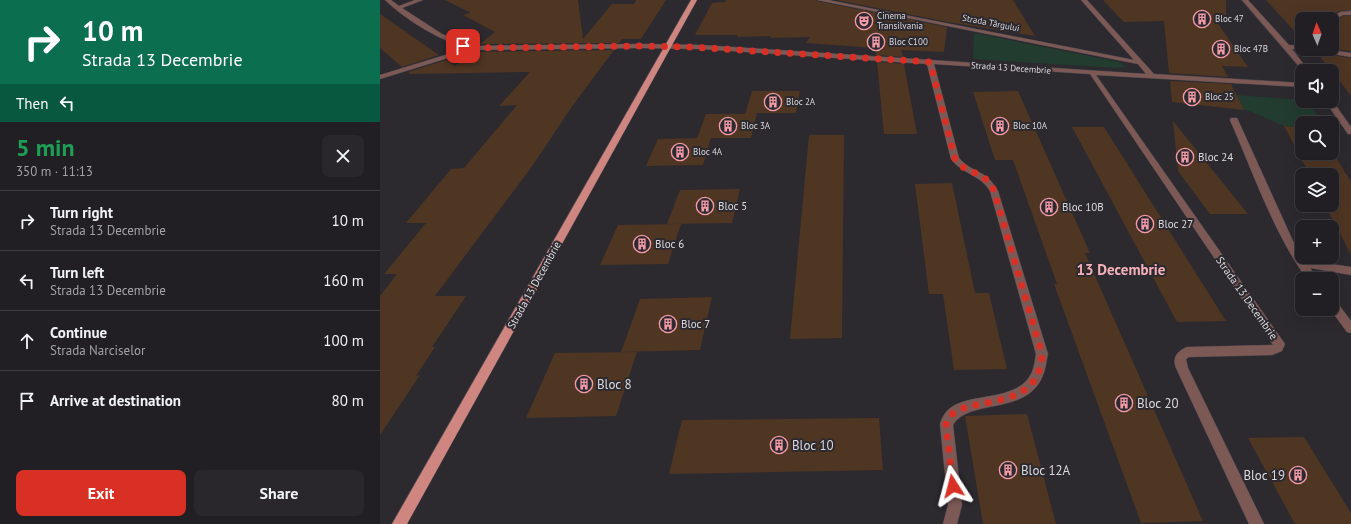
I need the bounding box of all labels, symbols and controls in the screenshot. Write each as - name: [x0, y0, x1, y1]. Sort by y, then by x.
- building icon: Bloc 47: [1192, 9, 1212, 29]
- place label: Cinema Transilvania: [877, 10, 923, 31]
- theatre icon: Cinema Transilvania: [854, 11, 874, 31]
- text: 10 m: [82, 12, 143, 49]
- street label: Strada Târgului: [961, 12, 1021, 33]
- north arrow: [1295, 12, 1339, 56]
- map controls: [1295, 12, 1339, 316]
- place label: Bloc 47: [1215, 13, 1244, 24]
- icon: right: [16, 16, 68, 68]
- pin: [446, 29, 480, 63]
- building icon: Bloc C100: [866, 32, 886, 52]
- icon: arrive: [452, 35, 474, 57]
- place label: Bloc C100: [889, 36, 928, 47]
- building icon: Bloc 47B: [1211, 39, 1231, 59]
- place label: Bloc 47B: [1234, 43, 1268, 54]
- text: Strada 13 Decembrie: [82, 48, 243, 71]
- street label: Strada 13 Decembrie: [971, 59, 1052, 76]
- button: sound: [1295, 64, 1339, 108]
- building icon: Bloc 25: [1182, 87, 1202, 107]
- place label: Bloc 25: [1205, 91, 1234, 102]
- icon: left: [56, 92, 78, 114]
- building icon: Bloc 2A: [763, 92, 783, 112]
- text: Then: [16, 94, 48, 113]
- place label: Bloc 2A: [786, 96, 816, 107]
- building icon: Bloc 3A: [718, 116, 738, 136]
- building icon: Bloc 10A: [990, 116, 1010, 136]
- button: search: [1295, 116, 1339, 160]
- place label: Bloc 3A: [741, 120, 771, 131]
- place label: Bloc 10A: [1013, 120, 1048, 131]
- text: 5 min: [16, 132, 75, 163]
- button: close: [322, 135, 364, 177]
- building icon: Bloc 4A: [670, 142, 690, 162]
- place label: Bloc 4A: [693, 146, 723, 157]
- building icon: Bloc 24: [1175, 147, 1195, 167]
- place label: Bloc 24: [1198, 150, 1233, 164]
- text: 350 m · 11:13: [16, 163, 93, 180]
- button: layers: [1295, 168, 1339, 212]
- building icon: Bloc 5: [695, 196, 715, 216]
- building icon: Bloc 10B: [1039, 197, 1059, 217]
- place label: Bloc 5: [718, 199, 747, 213]
- place label: Bloc 10B: [1062, 200, 1104, 214]
- text: Turn right: [50, 203, 113, 222]
- icon: right: [16, 210, 38, 232]
- text: 10 m: [331, 211, 364, 230]
- building icon: Bloc 27: [1135, 214, 1155, 234]
- place label: Bloc 27: [1158, 217, 1193, 231]
- button: +: [1295, 220, 1339, 264]
- text: Strada 13 Decembrie: [50, 222, 166, 239]
- building icon: Bloc 6: [632, 234, 652, 254]
- place label: Bloc 6: [655, 237, 684, 251]
- street label: Strada 13 Decembrie: [504, 238, 564, 331]
- street label: Strada 13 Decembrie: [1213, 254, 1281, 343]
- district label: 13 Decembrie: [1077, 260, 1166, 279]
- text: Turn left: [50, 263, 104, 282]
- icon: left: [16, 270, 38, 292]
- text: 160 m: [323, 271, 364, 290]
- button: −: [1295, 272, 1339, 316]
- text: Strada 13 Decembrie: [50, 282, 166, 299]
- building icon: Bloc 7: [658, 314, 678, 334]
- place label: Bloc 7: [681, 317, 710, 331]
- text: Continue: [50, 323, 107, 342]
- icon: ahead: [16, 330, 38, 352]
- text: 100 m: [323, 331, 364, 350]
- text: Strada Narciselor: [50, 342, 145, 359]
- building icon: Bloc 8: [574, 374, 594, 394]
- place label: Bloc 8: [597, 376, 631, 393]
- icon: arrive: [16, 390, 38, 412]
- text: Arrive at destination: [50, 391, 181, 410]
- text: 80 m: [331, 391, 364, 410]
- building icon: Bloc 20: [1114, 393, 1134, 413]
- place label: Bloc 20: [1137, 395, 1179, 412]
- building icon: Bloc 10: [769, 435, 789, 455]
- place label: Bloc 10: [792, 437, 834, 454]
- building icon: Bloc 12A: [998, 460, 1018, 480]
- place label: Bloc 12A: [1021, 462, 1071, 479]
- position arrow: [932, 465, 974, 507]
- building icon: Bloc 19: [1288, 465, 1308, 485]
- place label: Bloc 19: [1243, 467, 1285, 484]
- button: Exit: [16, 470, 186, 516]
- button: Share: [194, 470, 364, 516]

